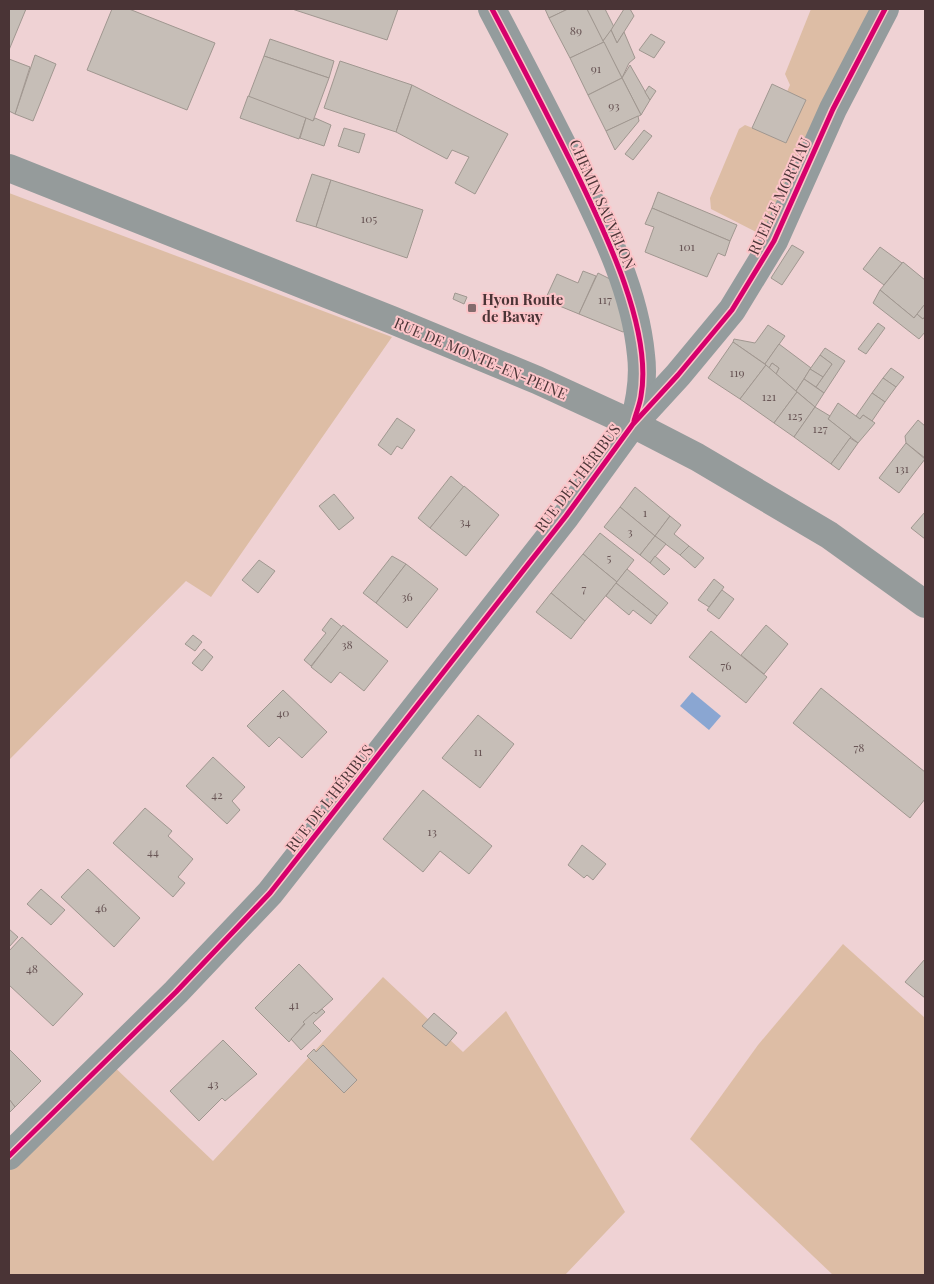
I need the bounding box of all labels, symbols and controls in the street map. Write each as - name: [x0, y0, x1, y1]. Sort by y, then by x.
- house number: 89: [570, 22, 582, 38]
- house number: 91: [591, 60, 602, 76]
- house number: 93: [608, 97, 620, 113]
- street label: RUELLE MORTIAU: [743, 134, 815, 258]
- street label: CHEMIN SAUVELON: [565, 136, 641, 272]
- house number: 105: [361, 210, 377, 226]
- house number: 101: [679, 238, 696, 254]
- place label: Hyon Route de Bavay: [482, 289, 564, 326]
- house number: 117: [598, 291, 612, 307]
- marker: Hyon Route de Bavay: [466, 302, 478, 314]
- street label: RUE DE MONTE-EN-PEINE: [391, 312, 571, 404]
- house number: 119: [730, 364, 745, 380]
- house number: 121: [762, 388, 777, 404]
- house number: 125: [787, 407, 803, 423]
- street label: RUE DE L'HÉRIBUS: [530, 420, 624, 536]
- house number: 127: [812, 420, 828, 436]
- house number: 131: [895, 460, 910, 476]
- house number: 1: [643, 504, 648, 520]
- house number: 34: [459, 513, 471, 529]
- house number: 3: [627, 523, 633, 539]
- house number: 5: [607, 549, 612, 565]
- house number: 7: [582, 580, 587, 596]
- house number: 36: [401, 588, 413, 604]
- house number: 38: [341, 636, 353, 652]
- house number: 76: [720, 657, 732, 673]
- house number: 40: [276, 704, 290, 720]
- house number: 78: [853, 739, 865, 755]
- street label: RUE DE L'HÉRIBUS: [281, 740, 377, 856]
- house number: 11: [474, 743, 483, 759]
- house number: 42: [211, 786, 223, 802]
- house number: 13: [427, 823, 437, 839]
- house number: 44: [147, 843, 159, 859]
- house number: 46: [95, 899, 107, 915]
- house number: 48: [26, 960, 38, 976]
- house number: 41: [289, 996, 300, 1012]
- house number: 43: [207, 1075, 219, 1091]

